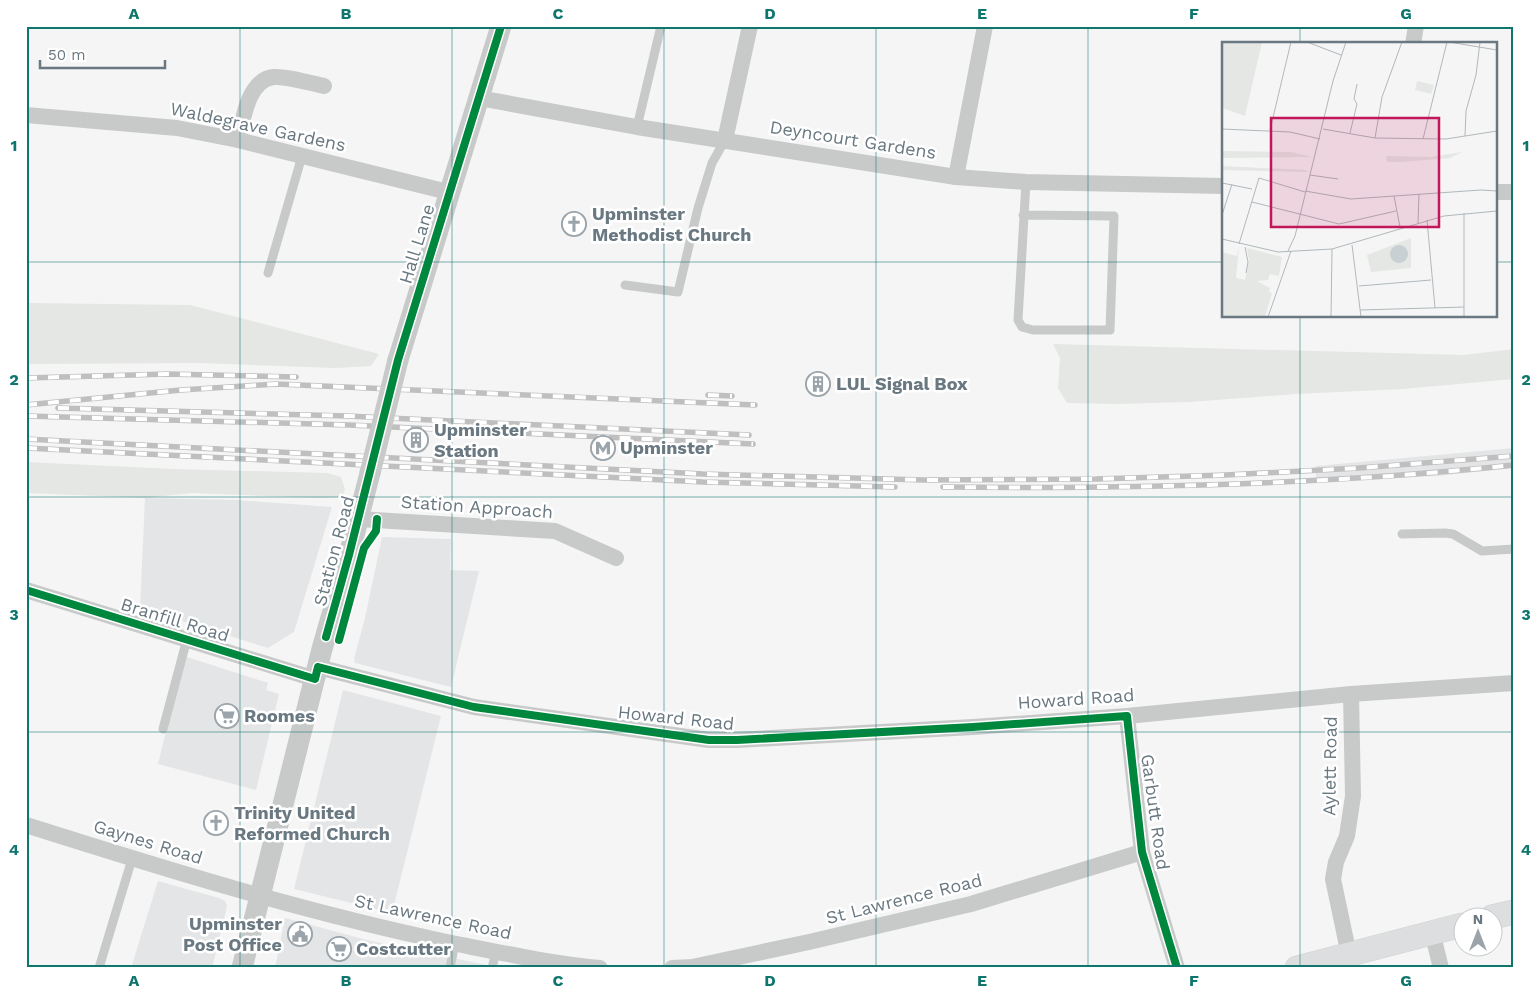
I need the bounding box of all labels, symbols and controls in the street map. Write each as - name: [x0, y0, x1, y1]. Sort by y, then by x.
- text: A: [129, 4, 140, 23]
- text: B: [341, 4, 352, 23]
- text: C: [553, 4, 564, 23]
- text: D: [764, 4, 776, 23]
- text: E: [977, 4, 987, 23]
- text: F: [1189, 4, 1199, 23]
- text: G: [1400, 4, 1412, 23]
- scale bar: [40, 38, 165, 70]
- inset map: [1222, 42, 1498, 318]
- text: 50 m: [48, 46, 85, 64]
- street label: Waldegrave Gardens: [168, 98, 348, 155]
- street label: Deyncourt Gardens: [768, 116, 938, 163]
- text: 1: [11, 136, 17, 155]
- text: 1: [1523, 136, 1529, 155]
- street label: Hall Lane: [394, 201, 439, 286]
- place label: Upminster Methodist Church: [592, 203, 751, 245]
- church icon: Upminster Methodist Church: [561, 211, 587, 237]
- text: 2: [9, 370, 19, 389]
- text: 2: [1521, 370, 1531, 389]
- building icon: LUL Signal Box: [805, 371, 831, 397]
- place label: LUL Signal Box: [836, 373, 968, 394]
- place label: Upminster Station: [434, 419, 527, 461]
- building icon: Upminster Station: [403, 427, 429, 453]
- metro station icon: Upminster: [590, 435, 616, 461]
- place label: Upminster: [620, 437, 713, 458]
- street label: Station Approach: [400, 491, 554, 522]
- street label: Station Road: [309, 493, 358, 608]
- street label: Branfill Road: [118, 593, 232, 646]
- text: 3: [9, 605, 19, 624]
- text: 3: [1521, 605, 1531, 624]
- street label: Howard Road: [1017, 684, 1135, 713]
- street label: Howard Road: [617, 701, 735, 734]
- supermarket icon: Roomes: [214, 703, 240, 729]
- place label: Roomes: [244, 705, 315, 726]
- street label: Aylett Road: [1318, 716, 1341, 816]
- street label: Garbutt Road: [1137, 753, 1174, 871]
- place label: Trinity United Reformed Church: [234, 802, 390, 844]
- church icon: Trinity United Reformed Church: [203, 810, 229, 836]
- street label: Gaynes Road: [91, 815, 205, 868]
- text: 4: [9, 840, 19, 859]
- text: 4: [1521, 840, 1531, 859]
- street label: St Lawrence Road: [824, 869, 984, 928]
- street label: St Lawrence Road: [353, 890, 514, 943]
- north arrow: [1452, 906, 1502, 956]
- text: N: [1473, 911, 1483, 927]
- place label: Upminster Post Office: [183, 913, 282, 955]
- public building icon: Upminster Post Office: [287, 921, 313, 947]
- supermarket icon: Costcutter: [326, 936, 352, 962]
- place label: Costcutter: [356, 938, 451, 959]
- text: A: [129, 971, 140, 990]
- text: B: [341, 971, 352, 990]
- text: C: [553, 971, 564, 990]
- text: D: [764, 971, 776, 990]
- text: E: [977, 971, 987, 990]
- text: F: [1189, 971, 1199, 990]
- text: G: [1400, 971, 1412, 990]

